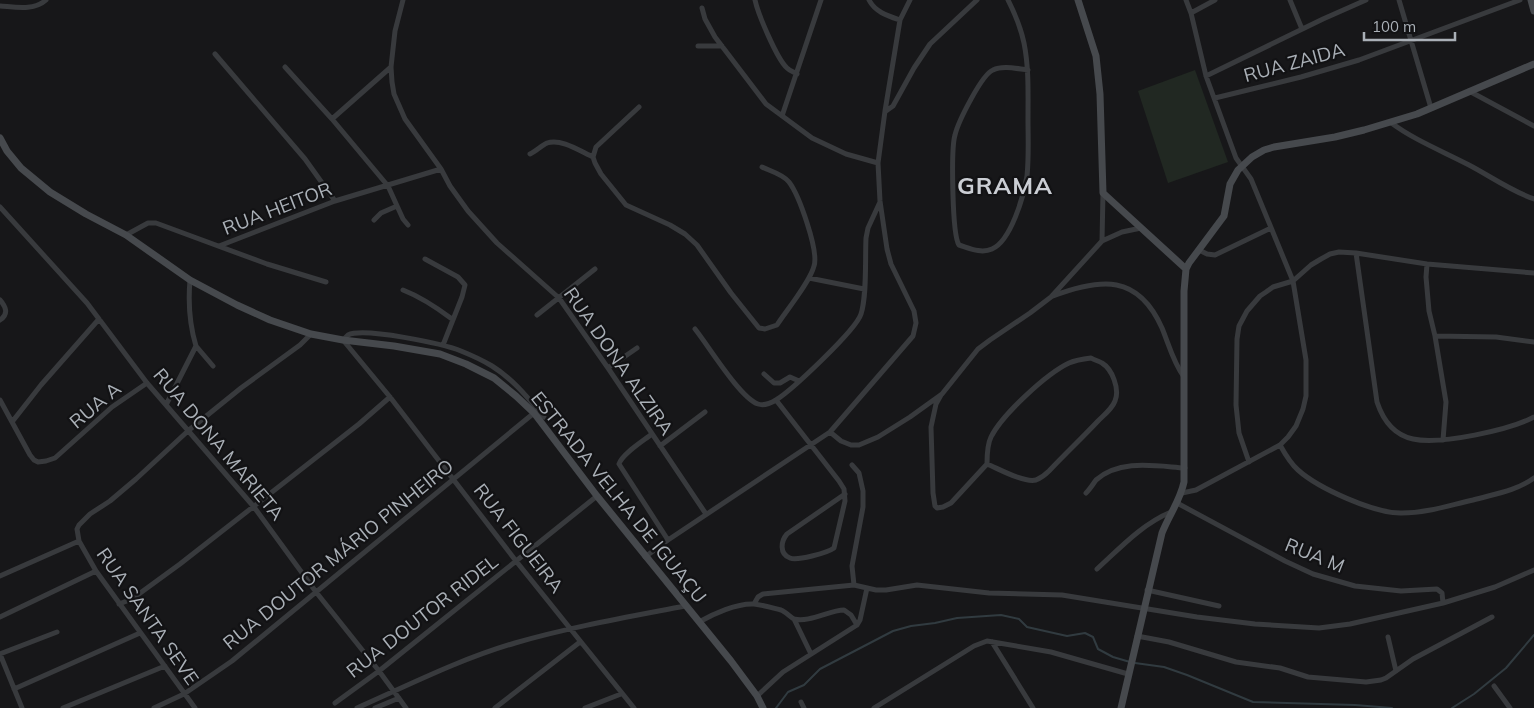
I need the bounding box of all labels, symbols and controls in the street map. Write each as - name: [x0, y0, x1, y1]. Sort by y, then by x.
- scale bar: [1364, 10, 1455, 42]
- text: 100 m: [1372, 17, 1416, 36]
- street label: RUA ZAIDA: [1241, 37, 1347, 87]
- district label: GRAMA: [957, 170, 1053, 200]
- street label: RUA HEITOR: [219, 176, 335, 240]
- street label: RUA DONA ALZIRA: [559, 282, 679, 440]
- street label: RUA DONA MARIETA: [148, 363, 290, 525]
- street label: RUA A: [64, 377, 126, 433]
- street label: ESTRADA VELHA DE IGUAÇU: [526, 386, 712, 608]
- street label: RUA DOUTOR MÁRIO PINHEIRO: [218, 453, 458, 655]
- street label: RUA FIGUEIRA: [469, 479, 569, 597]
- street label: RUA M: [1282, 532, 1348, 578]
- street label: RUA SANTA SEVE: [92, 543, 204, 689]
- street label: RUA DOUTOR RIDEL: [341, 549, 503, 683]

